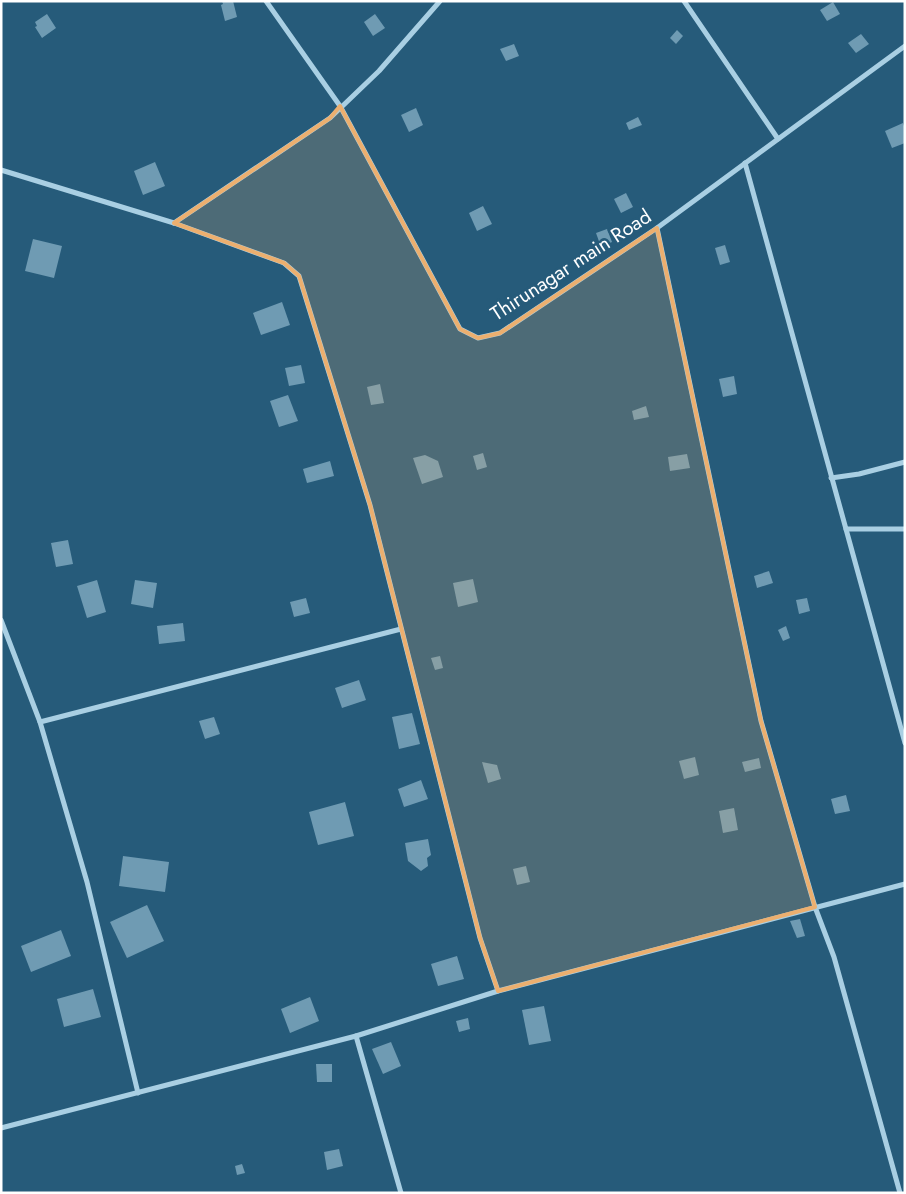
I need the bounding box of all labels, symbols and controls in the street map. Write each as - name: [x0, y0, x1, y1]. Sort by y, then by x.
- street label: Thirunagar main Road: [485, 202, 657, 328]

